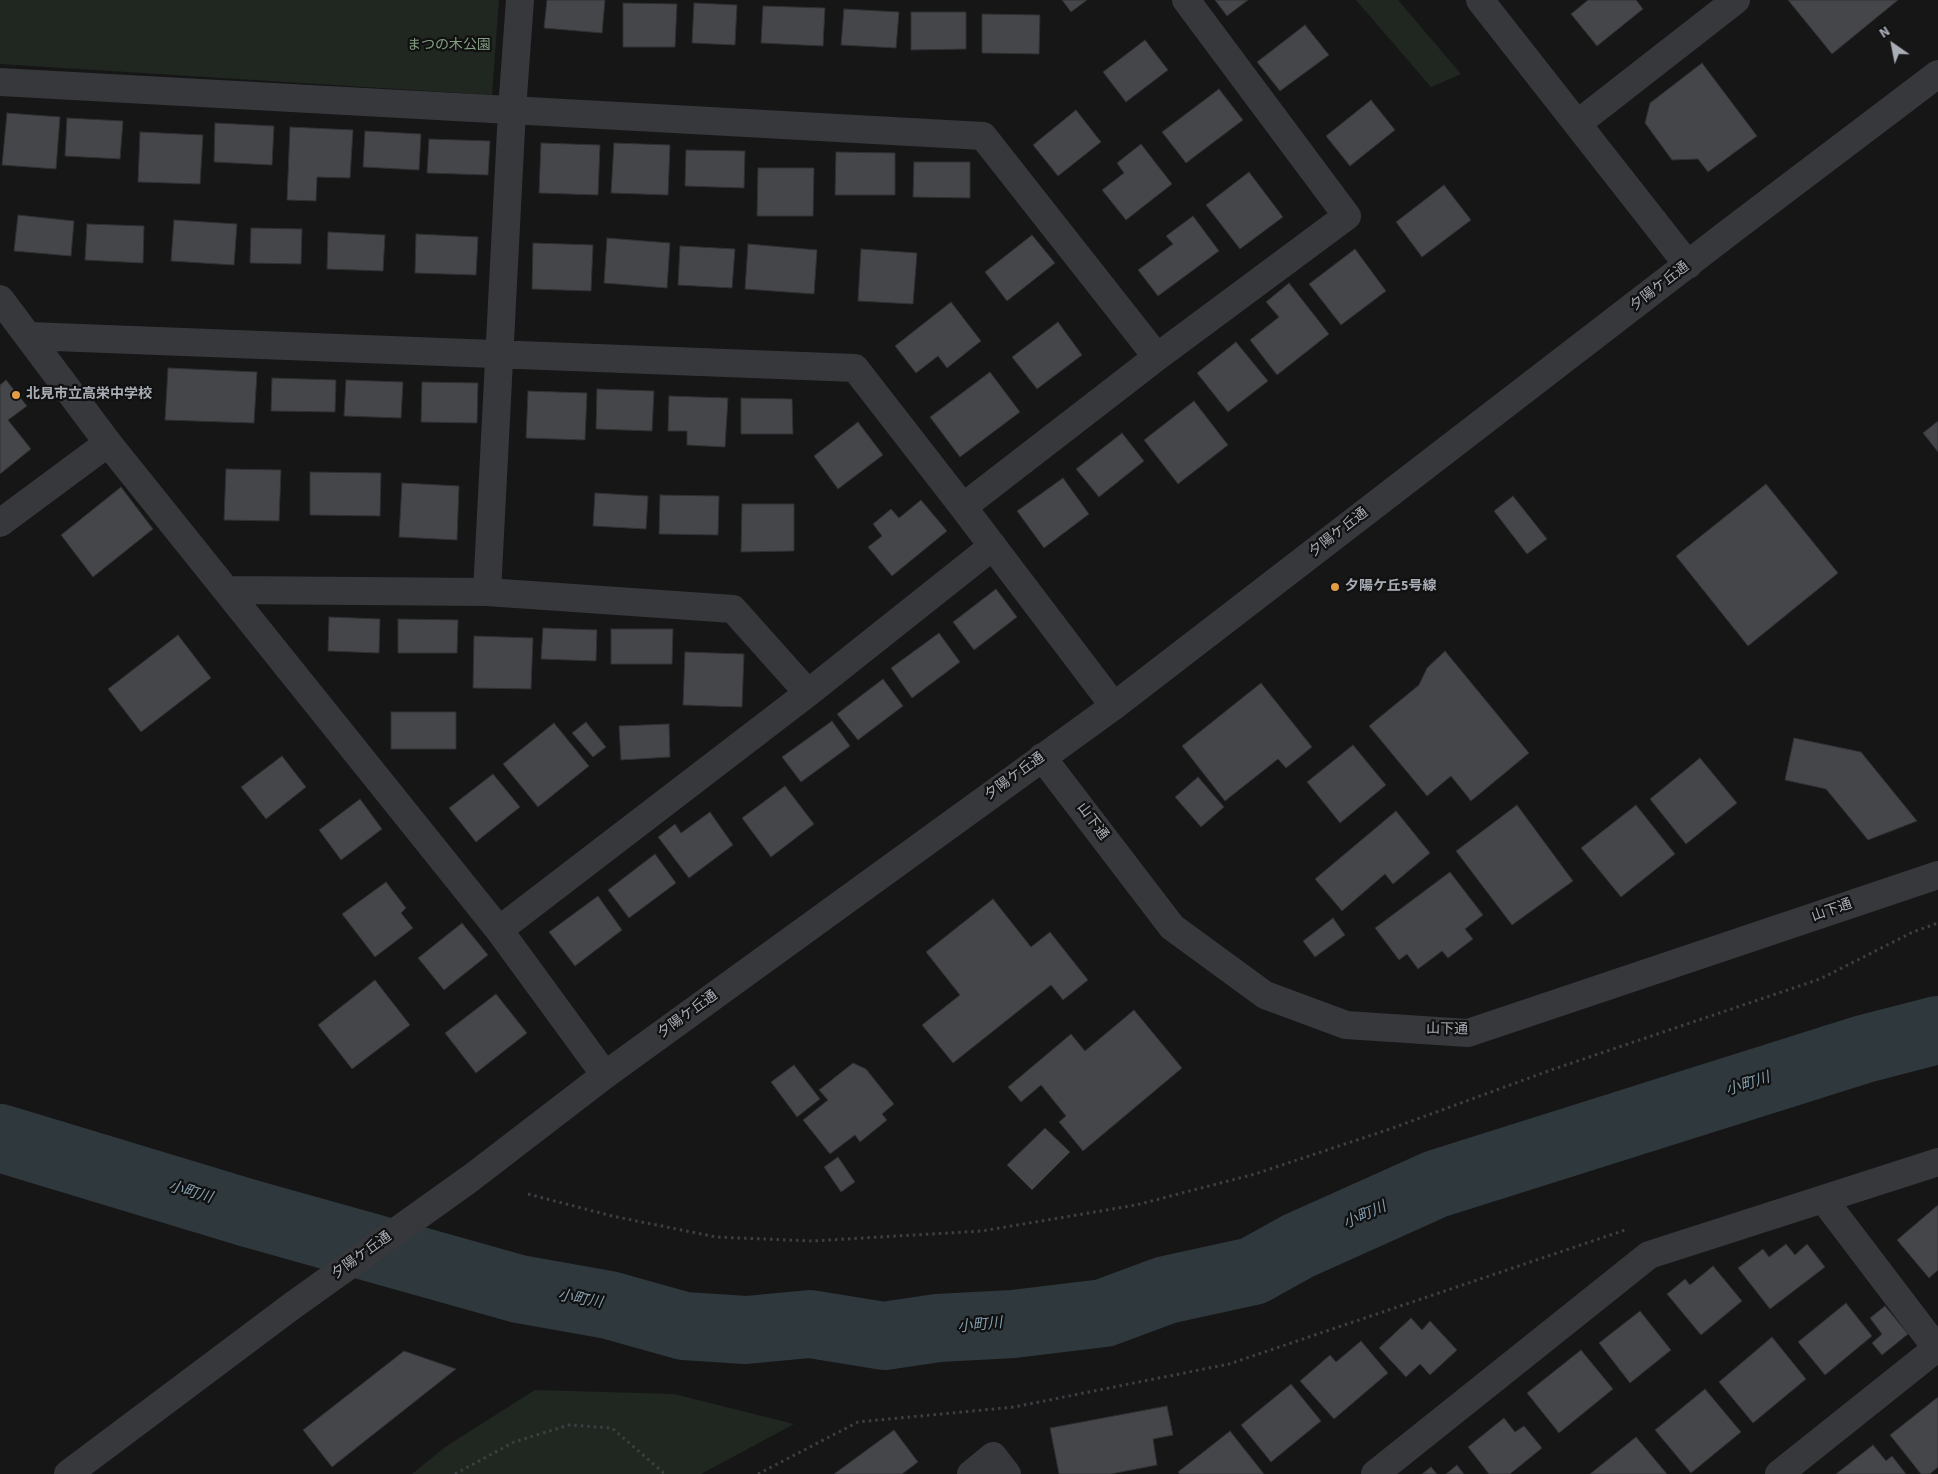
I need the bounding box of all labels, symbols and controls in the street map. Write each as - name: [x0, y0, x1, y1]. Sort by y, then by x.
- north arrow: [1868, 20, 1918, 70]
- text: N: [1875, 21, 1894, 43]
- park label: まつの木公園: [407, 38, 491, 54]
- street label: 夕陽ケ丘通: [1627, 259, 1693, 315]
- place label: 北見市立高栄中学校: [26, 387, 152, 403]
- marker: 北見市立高栄中学校: [10, 389, 22, 401]
- street label: 夕陽ケ丘通: [1306, 505, 1372, 561]
- place label: 夕陽ケ丘5号線: [1345, 579, 1436, 595]
- marker: 夕陽ケ丘5号線: [1329, 581, 1341, 593]
- street label: 夕陽ケ丘通: [982, 750, 1048, 804]
- street label: 山下通: [1073, 800, 1111, 844]
- street label: 山下通: [1809, 896, 1855, 926]
- street label: 夕陽ケ丘通: [655, 988, 721, 1042]
- street label: 山下通: [1426, 1021, 1468, 1039]
- water label: 小町川: [1724, 1069, 1772, 1101]
- water label: 小町川: [166, 1178, 214, 1208]
- water label: 小町川: [1341, 1199, 1389, 1233]
- street label: 夕陽ケ丘通: [329, 1229, 395, 1283]
- water label: 小町川: [556, 1287, 604, 1313]
- water label: 小町川: [957, 1315, 1003, 1337]

